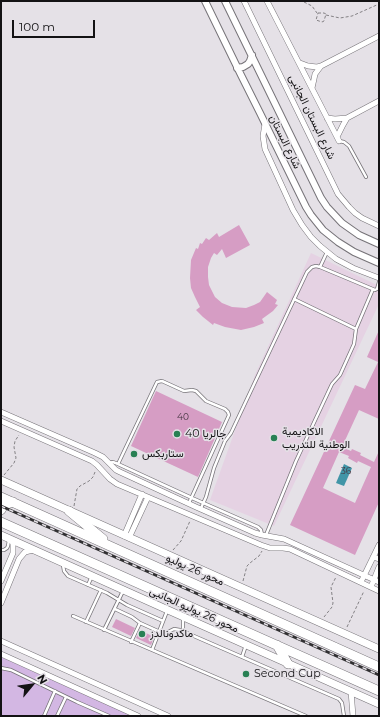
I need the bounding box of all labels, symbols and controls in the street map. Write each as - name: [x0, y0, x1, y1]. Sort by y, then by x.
- scale bar: [14, 12, 97, 38]
- text: 100 m: [19, 19, 55, 34]
- street label: شارع البستان الجانبى: [286, 73, 338, 161]
- street label: شارع البستان: [266, 113, 304, 171]
- house number: 40: [177, 412, 189, 422]
- place label: الاكاديمية الوطنية للتدريب: [282, 425, 350, 451]
- place label: جالريا 40: [185, 427, 226, 441]
- marker: جالريا 40: [172, 429, 182, 439]
- marker: الاكاديمية الوطنية للتدريب: [269, 433, 279, 443]
- place label: ستاربكس: [142, 447, 184, 461]
- marker: ستاربكس: [129, 449, 139, 459]
- house number: 36: [341, 466, 351, 476]
- street label: محور 26 يوليو: [164, 551, 226, 589]
- street label: محور 26 يوليو الجانبى: [147, 584, 241, 636]
- place label: ماكدونالدز: [150, 627, 193, 641]
- marker: ماكدونالدز: [137, 629, 147, 639]
- north arrow: [12, 665, 52, 705]
- place label: Second Cup: [254, 667, 321, 681]
- marker: Second Cup: [241, 669, 251, 679]
- text: N: [34, 672, 51, 686]

